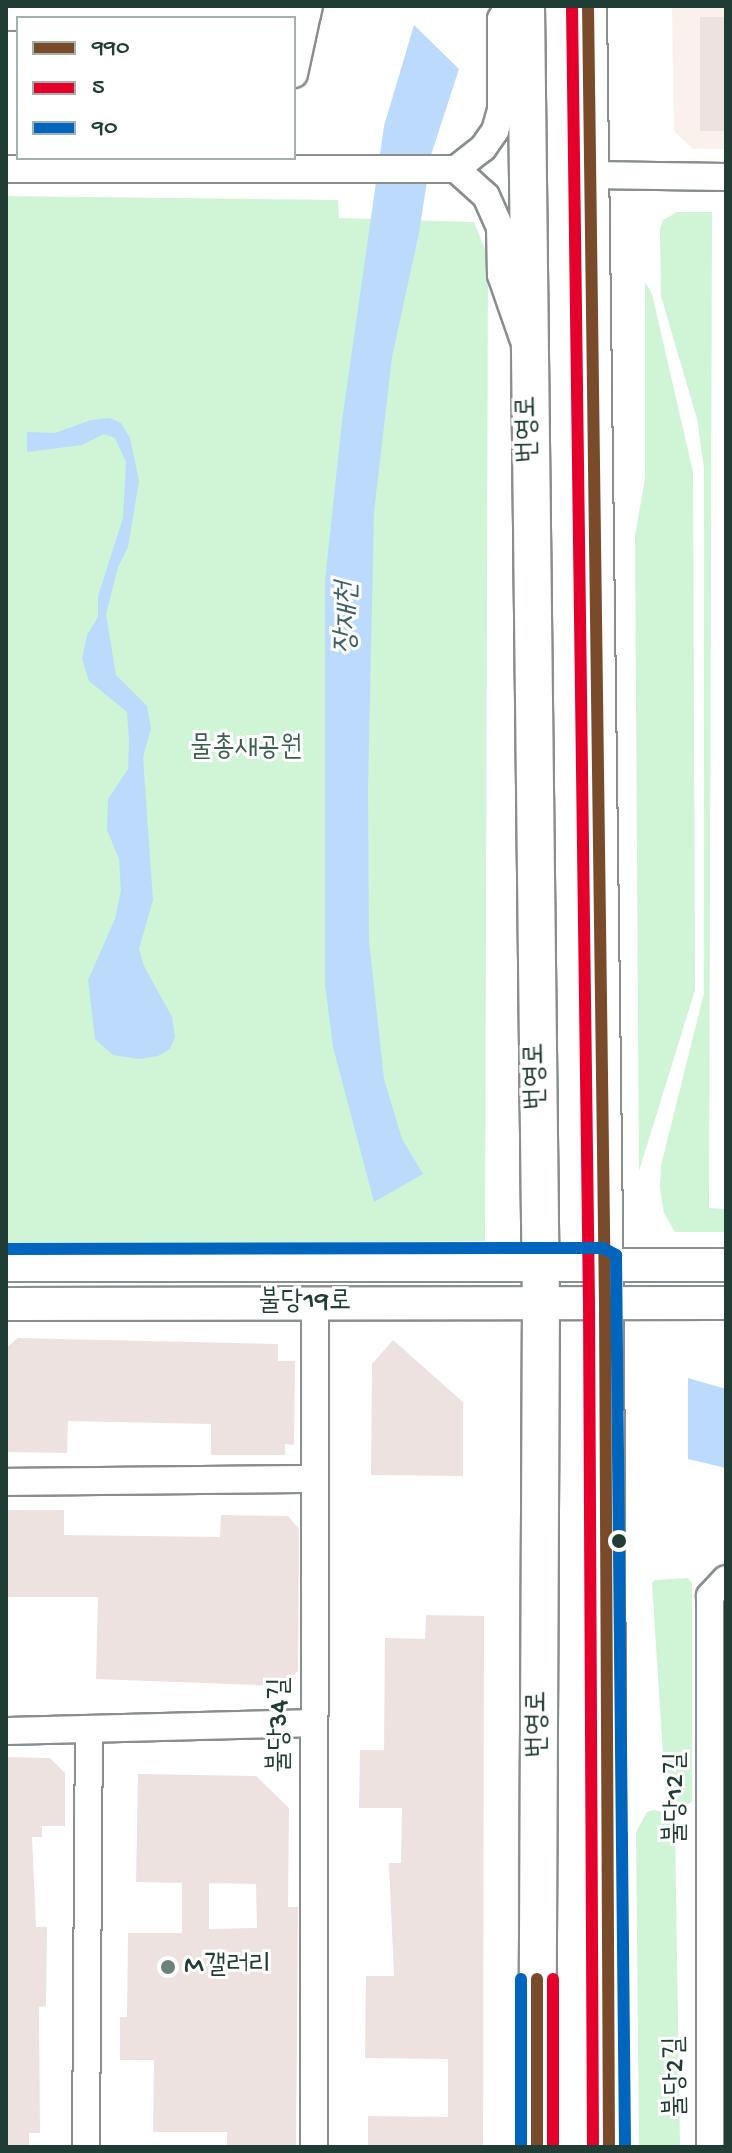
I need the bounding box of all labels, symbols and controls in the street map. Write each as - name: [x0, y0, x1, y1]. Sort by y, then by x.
- legend: [16, 16, 296, 160]
- text: 990: [92, 34, 130, 63]
- text: 5: [92, 74, 105, 103]
- text: 90: [92, 114, 118, 143]
- street label: 번영로: [512, 395, 546, 463]
- water label: 장재천: [330, 581, 368, 655]
- park label: 물총새공원: [190, 732, 302, 766]
- street label: 번영로: [520, 1042, 554, 1110]
- street label: 불당19로: [259, 1286, 351, 1320]
- unlabelled marker: [611, 1533, 627, 1549]
- street label: 불당34길: [264, 1677, 298, 1773]
- street label: 번영로: [522, 1690, 556, 1758]
- street label: 불당12길: [660, 1752, 694, 1844]
- place label: M갤러리: [184, 1950, 271, 1984]
- marker: M갤러리: [159, 1958, 177, 1976]
- street label: 불당2길: [659, 2036, 695, 2118]

